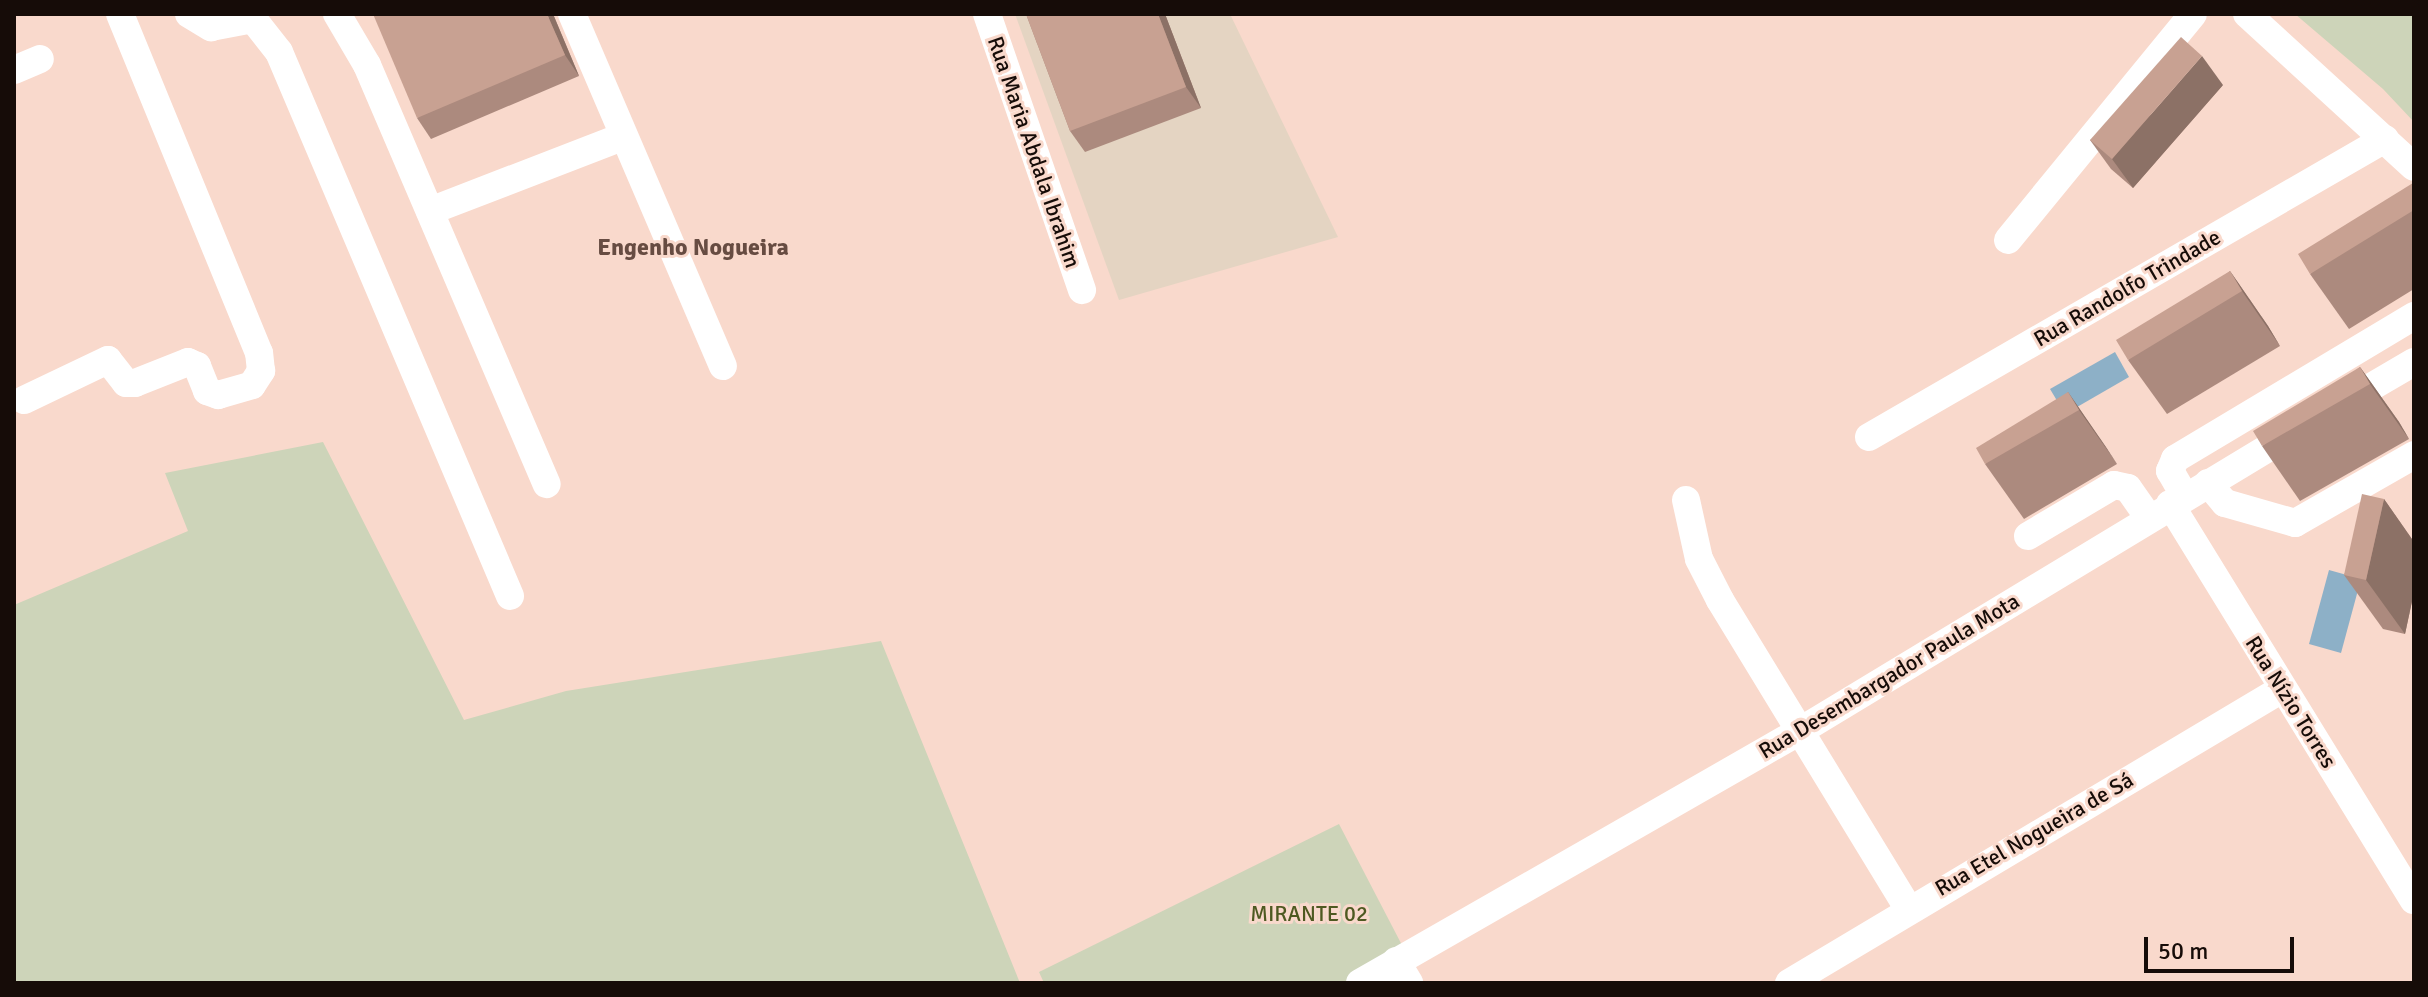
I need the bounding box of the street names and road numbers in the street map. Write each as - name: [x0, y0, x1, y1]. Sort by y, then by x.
- street label: Rua Maria Abdala Ibrahim: [982, 33, 1086, 271]
- street label: Rua Randolfo Trindade: [2029, 224, 2225, 352]
- street label: Rua Desembargador Paula Mota: [1754, 588, 2024, 764]
- street label: Rua Nízio Torres: [2240, 631, 2342, 773]
- street label: Rua Etel Nogueira de Sá: [1930, 766, 2138, 902]

